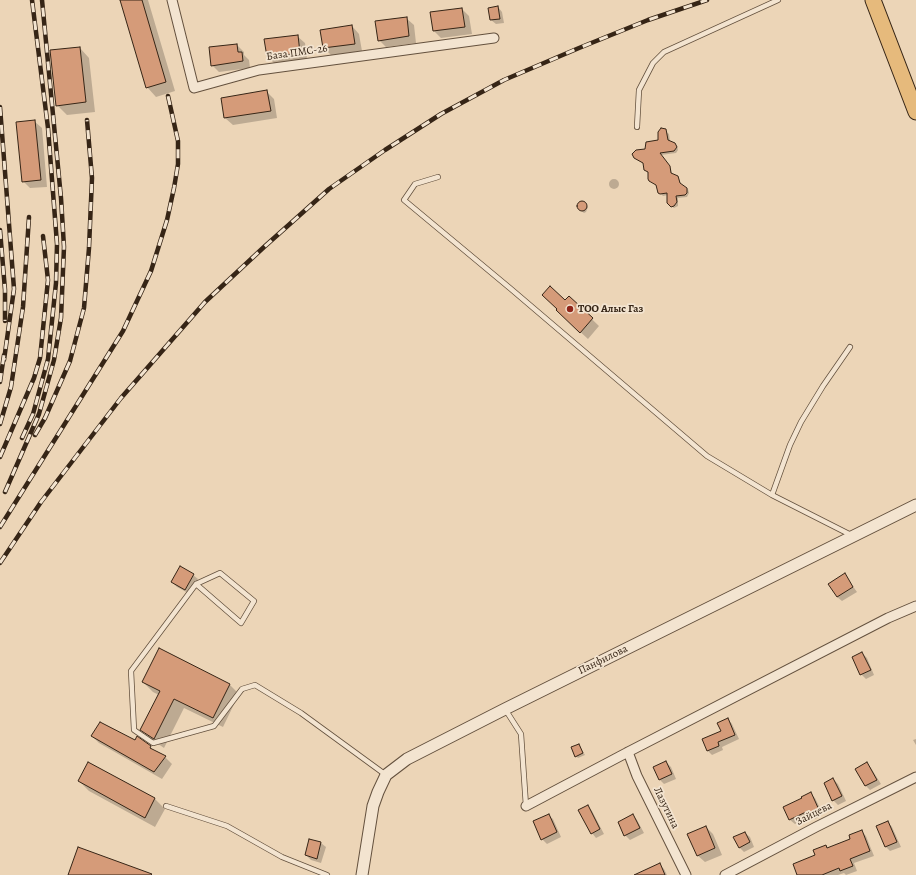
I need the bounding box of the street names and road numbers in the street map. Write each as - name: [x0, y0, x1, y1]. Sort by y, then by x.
- street label: База ПМС-26: [266, 42, 328, 64]
- street label: Панфилова: [576, 642, 630, 678]
- street label: Лазутина: [650, 785, 682, 831]
- street label: Зайцева: [794, 799, 834, 829]

